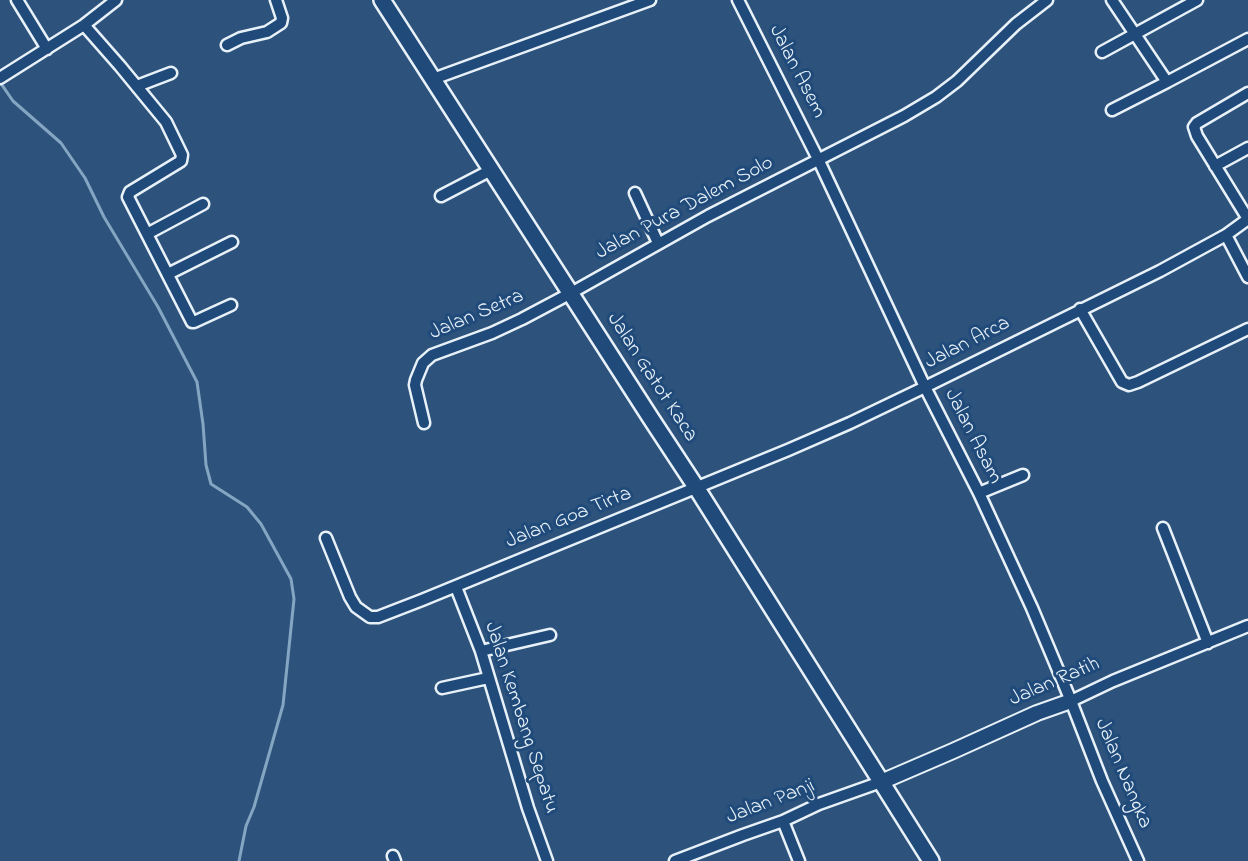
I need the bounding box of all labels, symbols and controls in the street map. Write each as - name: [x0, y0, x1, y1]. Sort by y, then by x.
- street label: Jalan Asem: [762, 21, 830, 123]
- street label: Jalan Pura Dalem Solo: [592, 152, 778, 266]
- street label: Jalan Setra: [426, 285, 528, 347]
- street label: Jalan Gatot Kaca: [600, 309, 702, 447]
- street label: Jalan Arca: [921, 312, 1015, 376]
- street label: Jalan Asam: [937, 385, 1007, 489]
- street label: Jalan Goa Tirta: [502, 482, 636, 556]
- street label: Jalan Kembang Sepatu: [477, 619, 563, 817]
- street label: Jalan Ratih: [1006, 653, 1104, 713]
- street label: Jalan Nangka: [1088, 715, 1156, 833]
- street label: Jalan Panji: [723, 775, 819, 831]

